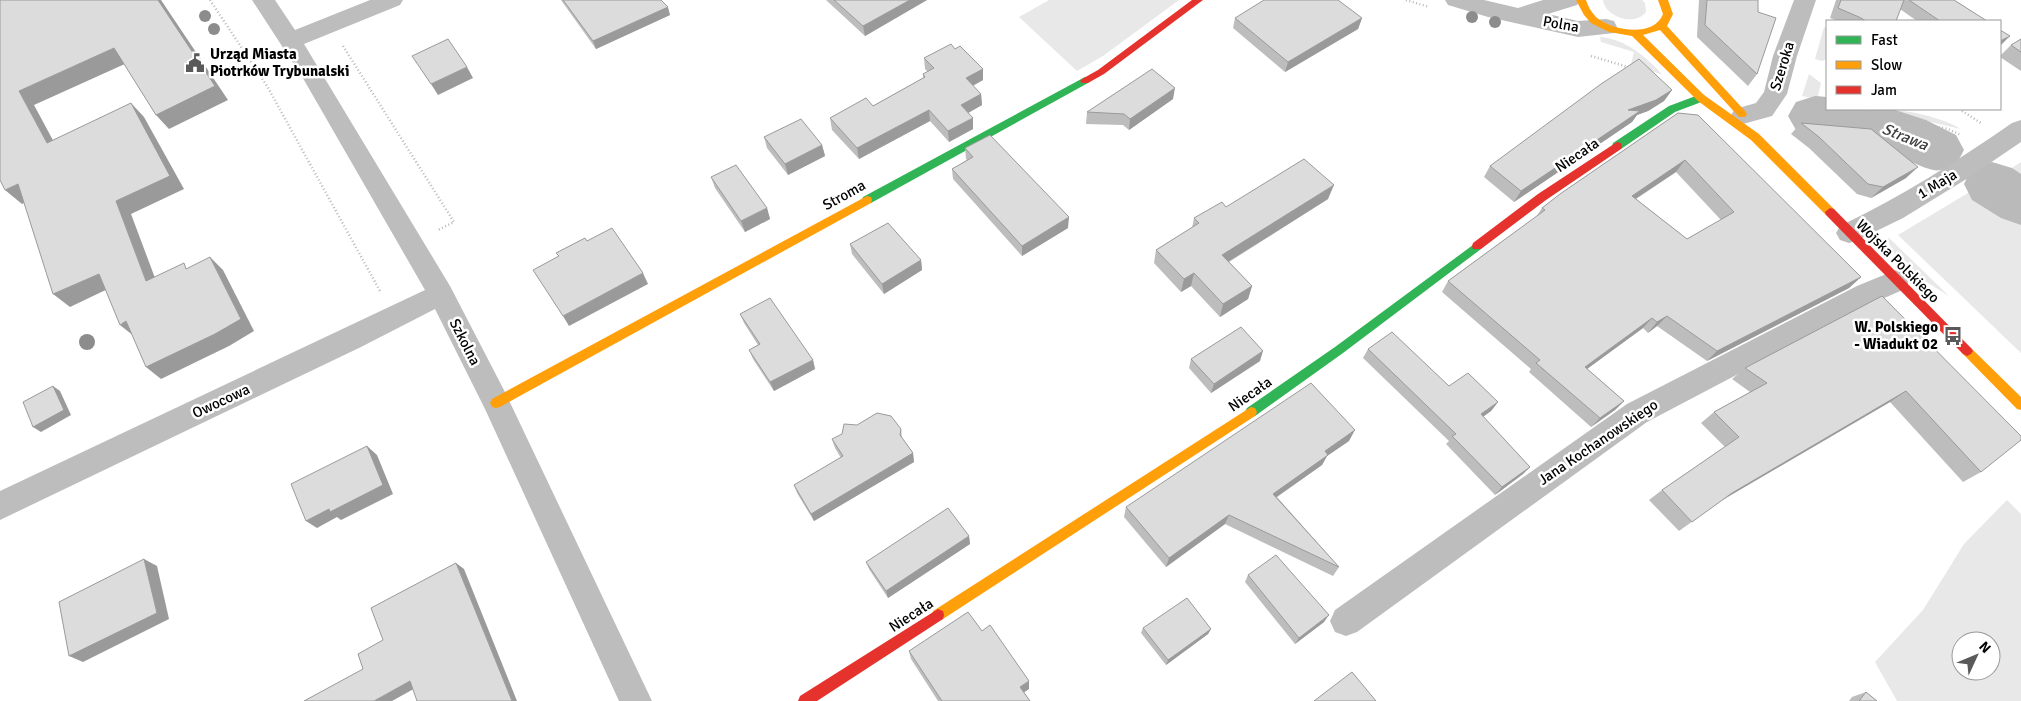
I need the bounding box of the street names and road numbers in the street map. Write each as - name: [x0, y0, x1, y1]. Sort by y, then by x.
- street label: Polna: [1542, 12, 1580, 36]
- street label: Szeroka: [1766, 39, 1798, 93]
- street label: Niecała: [1552, 134, 1602, 176]
- street label: 1 Maja: [1914, 165, 1960, 203]
- street label: Stroma: [819, 176, 869, 214]
- street label: Wojska Polskiego: [1852, 215, 1944, 307]
- street label: Szkolna: [446, 316, 484, 368]
- street label: Niecała: [1225, 373, 1275, 415]
- street label: Owocowa: [189, 380, 253, 422]
- street label: Jana Kochanowskiego: [1535, 395, 1661, 489]
- street label: Niecała: [886, 594, 936, 636]

